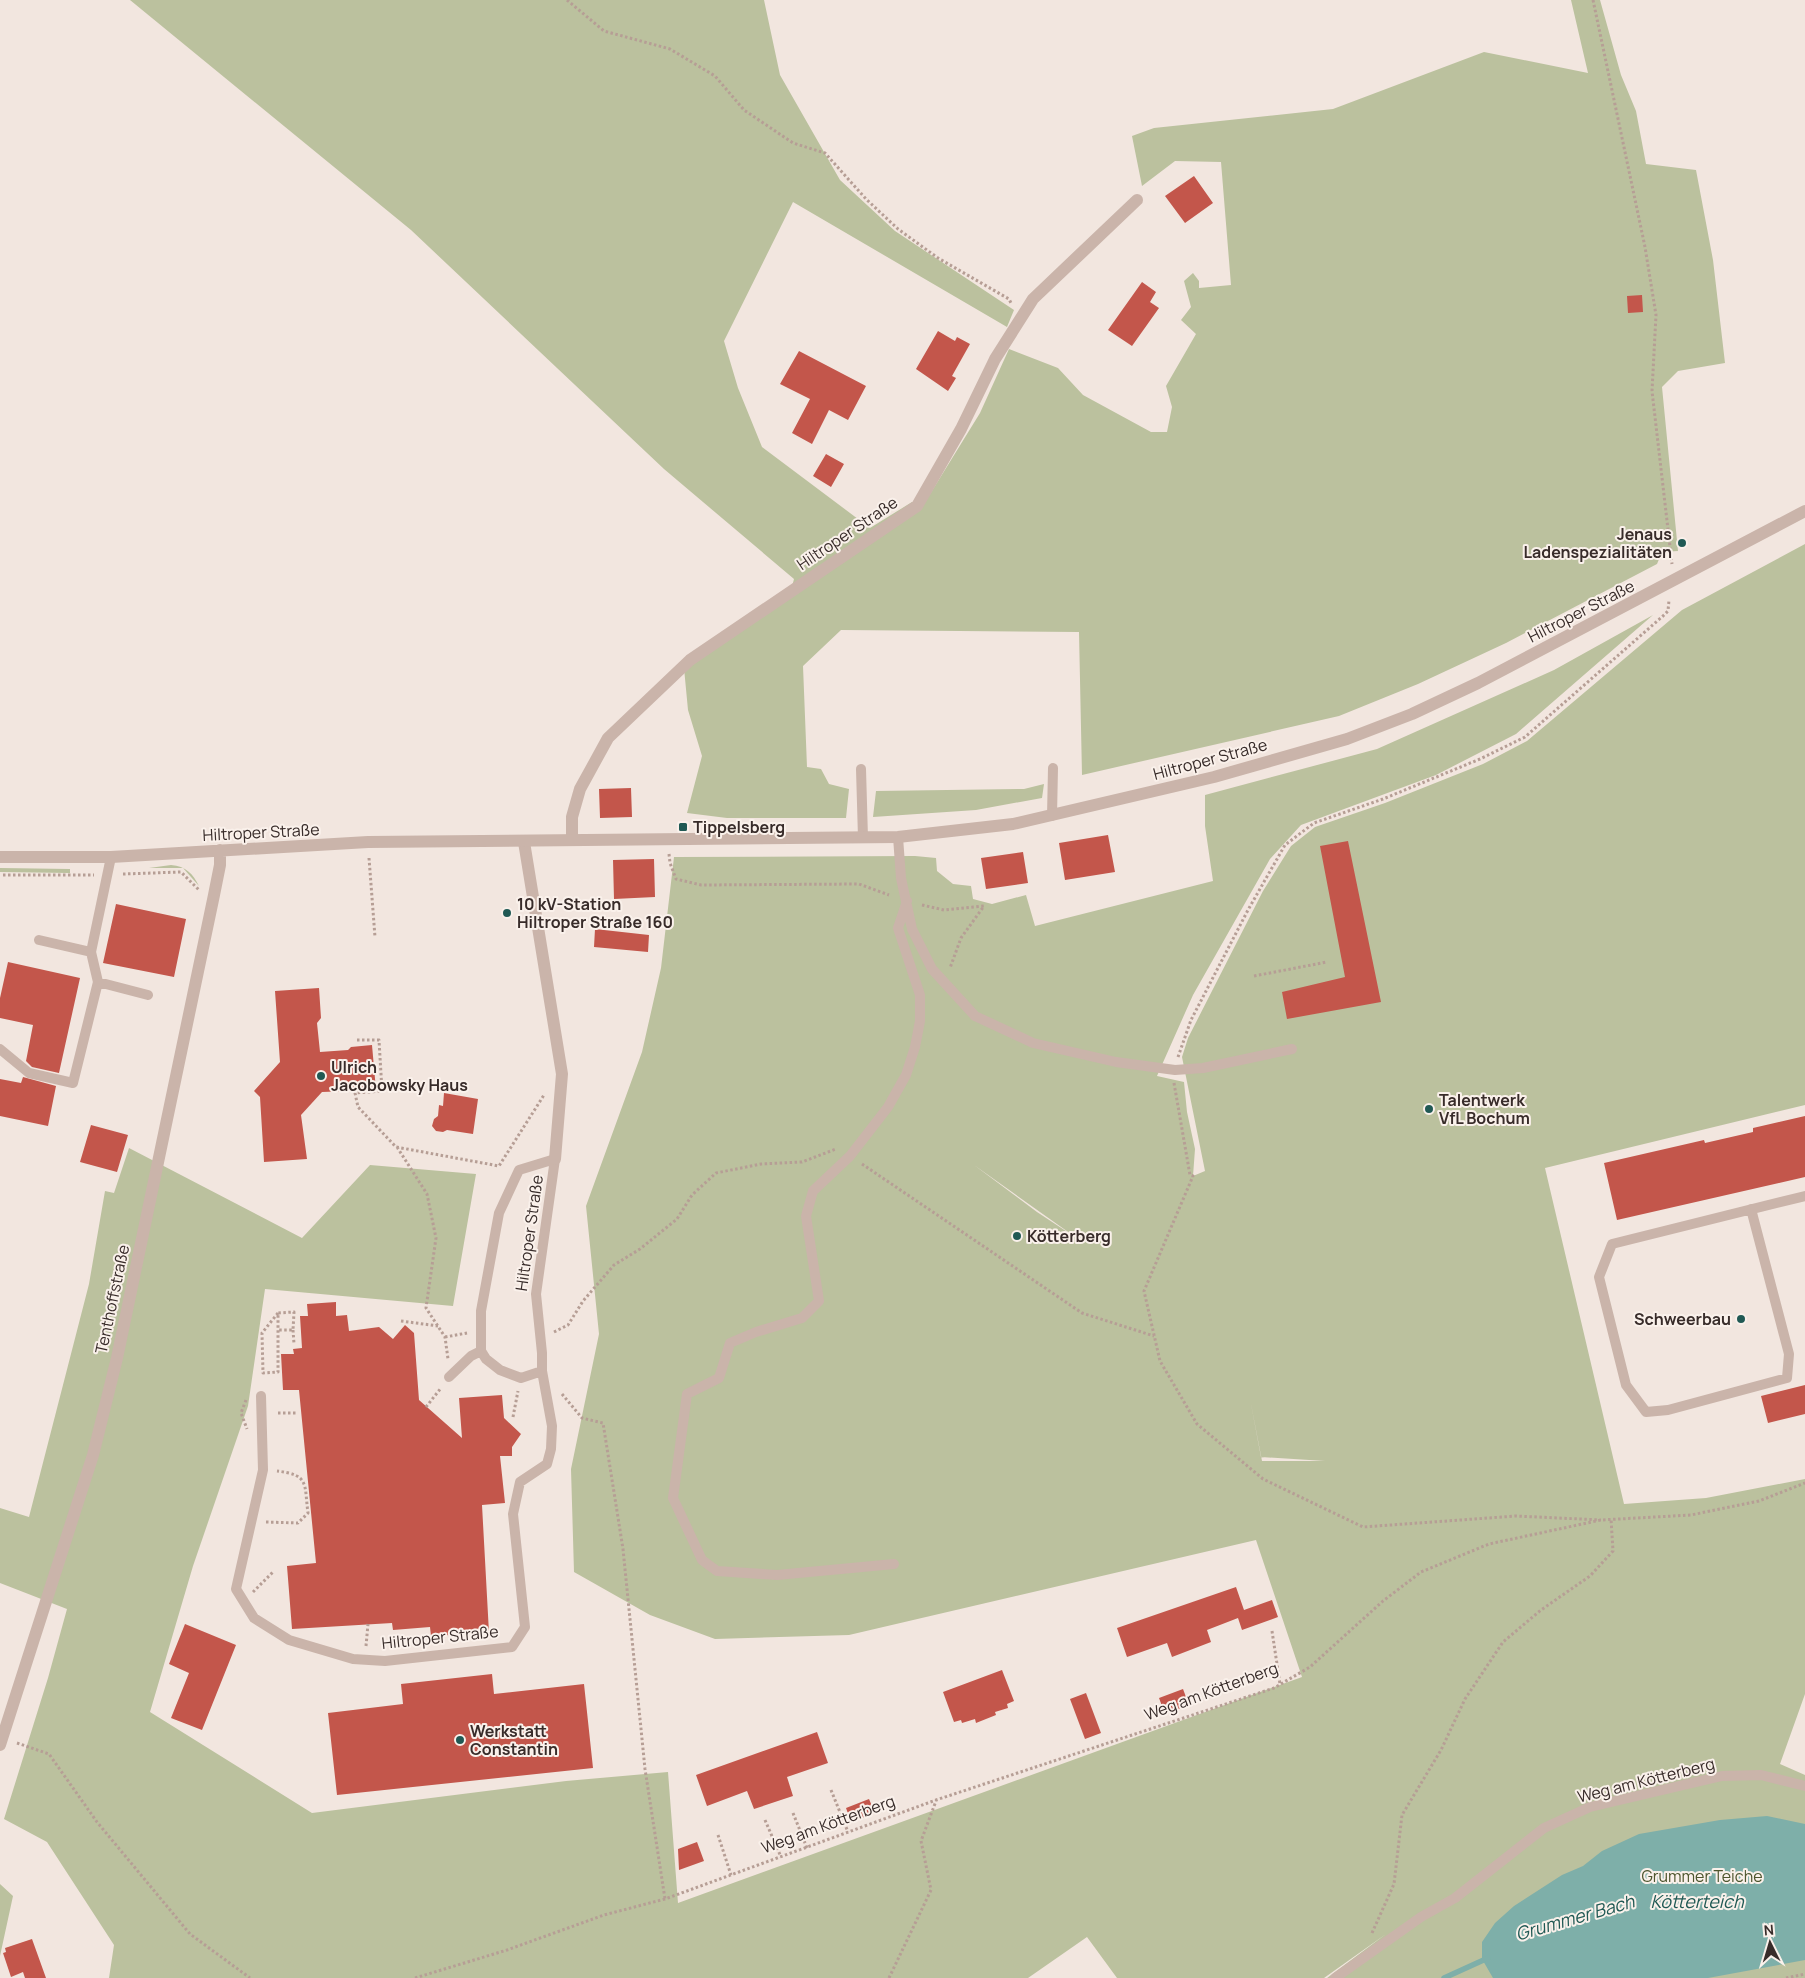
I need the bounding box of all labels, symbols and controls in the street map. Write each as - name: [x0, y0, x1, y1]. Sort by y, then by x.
- street label: Hiltroper Straße: [792, 491, 902, 575]
- place label: Jenaus Ladenspezialitäten: [1524, 523, 1672, 563]
- marker: Jenaus Ladenspezialitäten: [1676, 537, 1688, 549]
- street label: Hiltroper Straße: [1524, 575, 1638, 647]
- street label: Hiltroper Straße: [1151, 733, 1269, 785]
- place label: Tippelsberg: [693, 816, 785, 838]
- street label: Hiltroper Straße: [202, 818, 320, 846]
- marker: Tippelsberg: [677, 821, 689, 833]
- place label: 10 kV-Station Hiltroper Straße 160: [517, 893, 673, 933]
- marker: 10 kV-Station Hiltroper Straße 160: [501, 907, 513, 919]
- place label: Ulrich Jacobowsky Haus: [331, 1056, 468, 1096]
- marker: Ulrich Jacobowsky Haus: [315, 1070, 327, 1082]
- place label: Talentwerk VfL Bochum: [1439, 1089, 1530, 1129]
- marker: Talentwerk VfL Bochum: [1423, 1103, 1435, 1115]
- street label: Hiltroper Straße: [510, 1173, 548, 1293]
- place label: Kötterberg: [1027, 1225, 1111, 1247]
- marker: Kötterberg: [1011, 1230, 1023, 1242]
- street label: Tenthoffstraße: [90, 1242, 134, 1356]
- place label: Schweerbau: [1634, 1308, 1731, 1330]
- marker: Schweerbau: [1735, 1313, 1747, 1325]
- street label: Hiltroper Straße: [381, 1620, 499, 1654]
- street label: Weg am Kötterberg: [1141, 1657, 1281, 1725]
- place label: Werkstatt Constantin: [470, 1720, 558, 1760]
- marker: Werkstatt Constantin: [454, 1734, 466, 1746]
- street label: Weg am Kötterberg: [1575, 1752, 1717, 1808]
- street label: Weg am Kötterberg: [758, 1790, 898, 1858]
- park label: Grummer Teiche: [1641, 1865, 1763, 1887]
- water label: Grummer Bach: [1512, 1888, 1638, 1945]
- water label: Kötterteich: [1650, 1889, 1745, 1913]
- north arrow: [1745, 1918, 1795, 1968]
- text: N: [1763, 1920, 1775, 1939]

